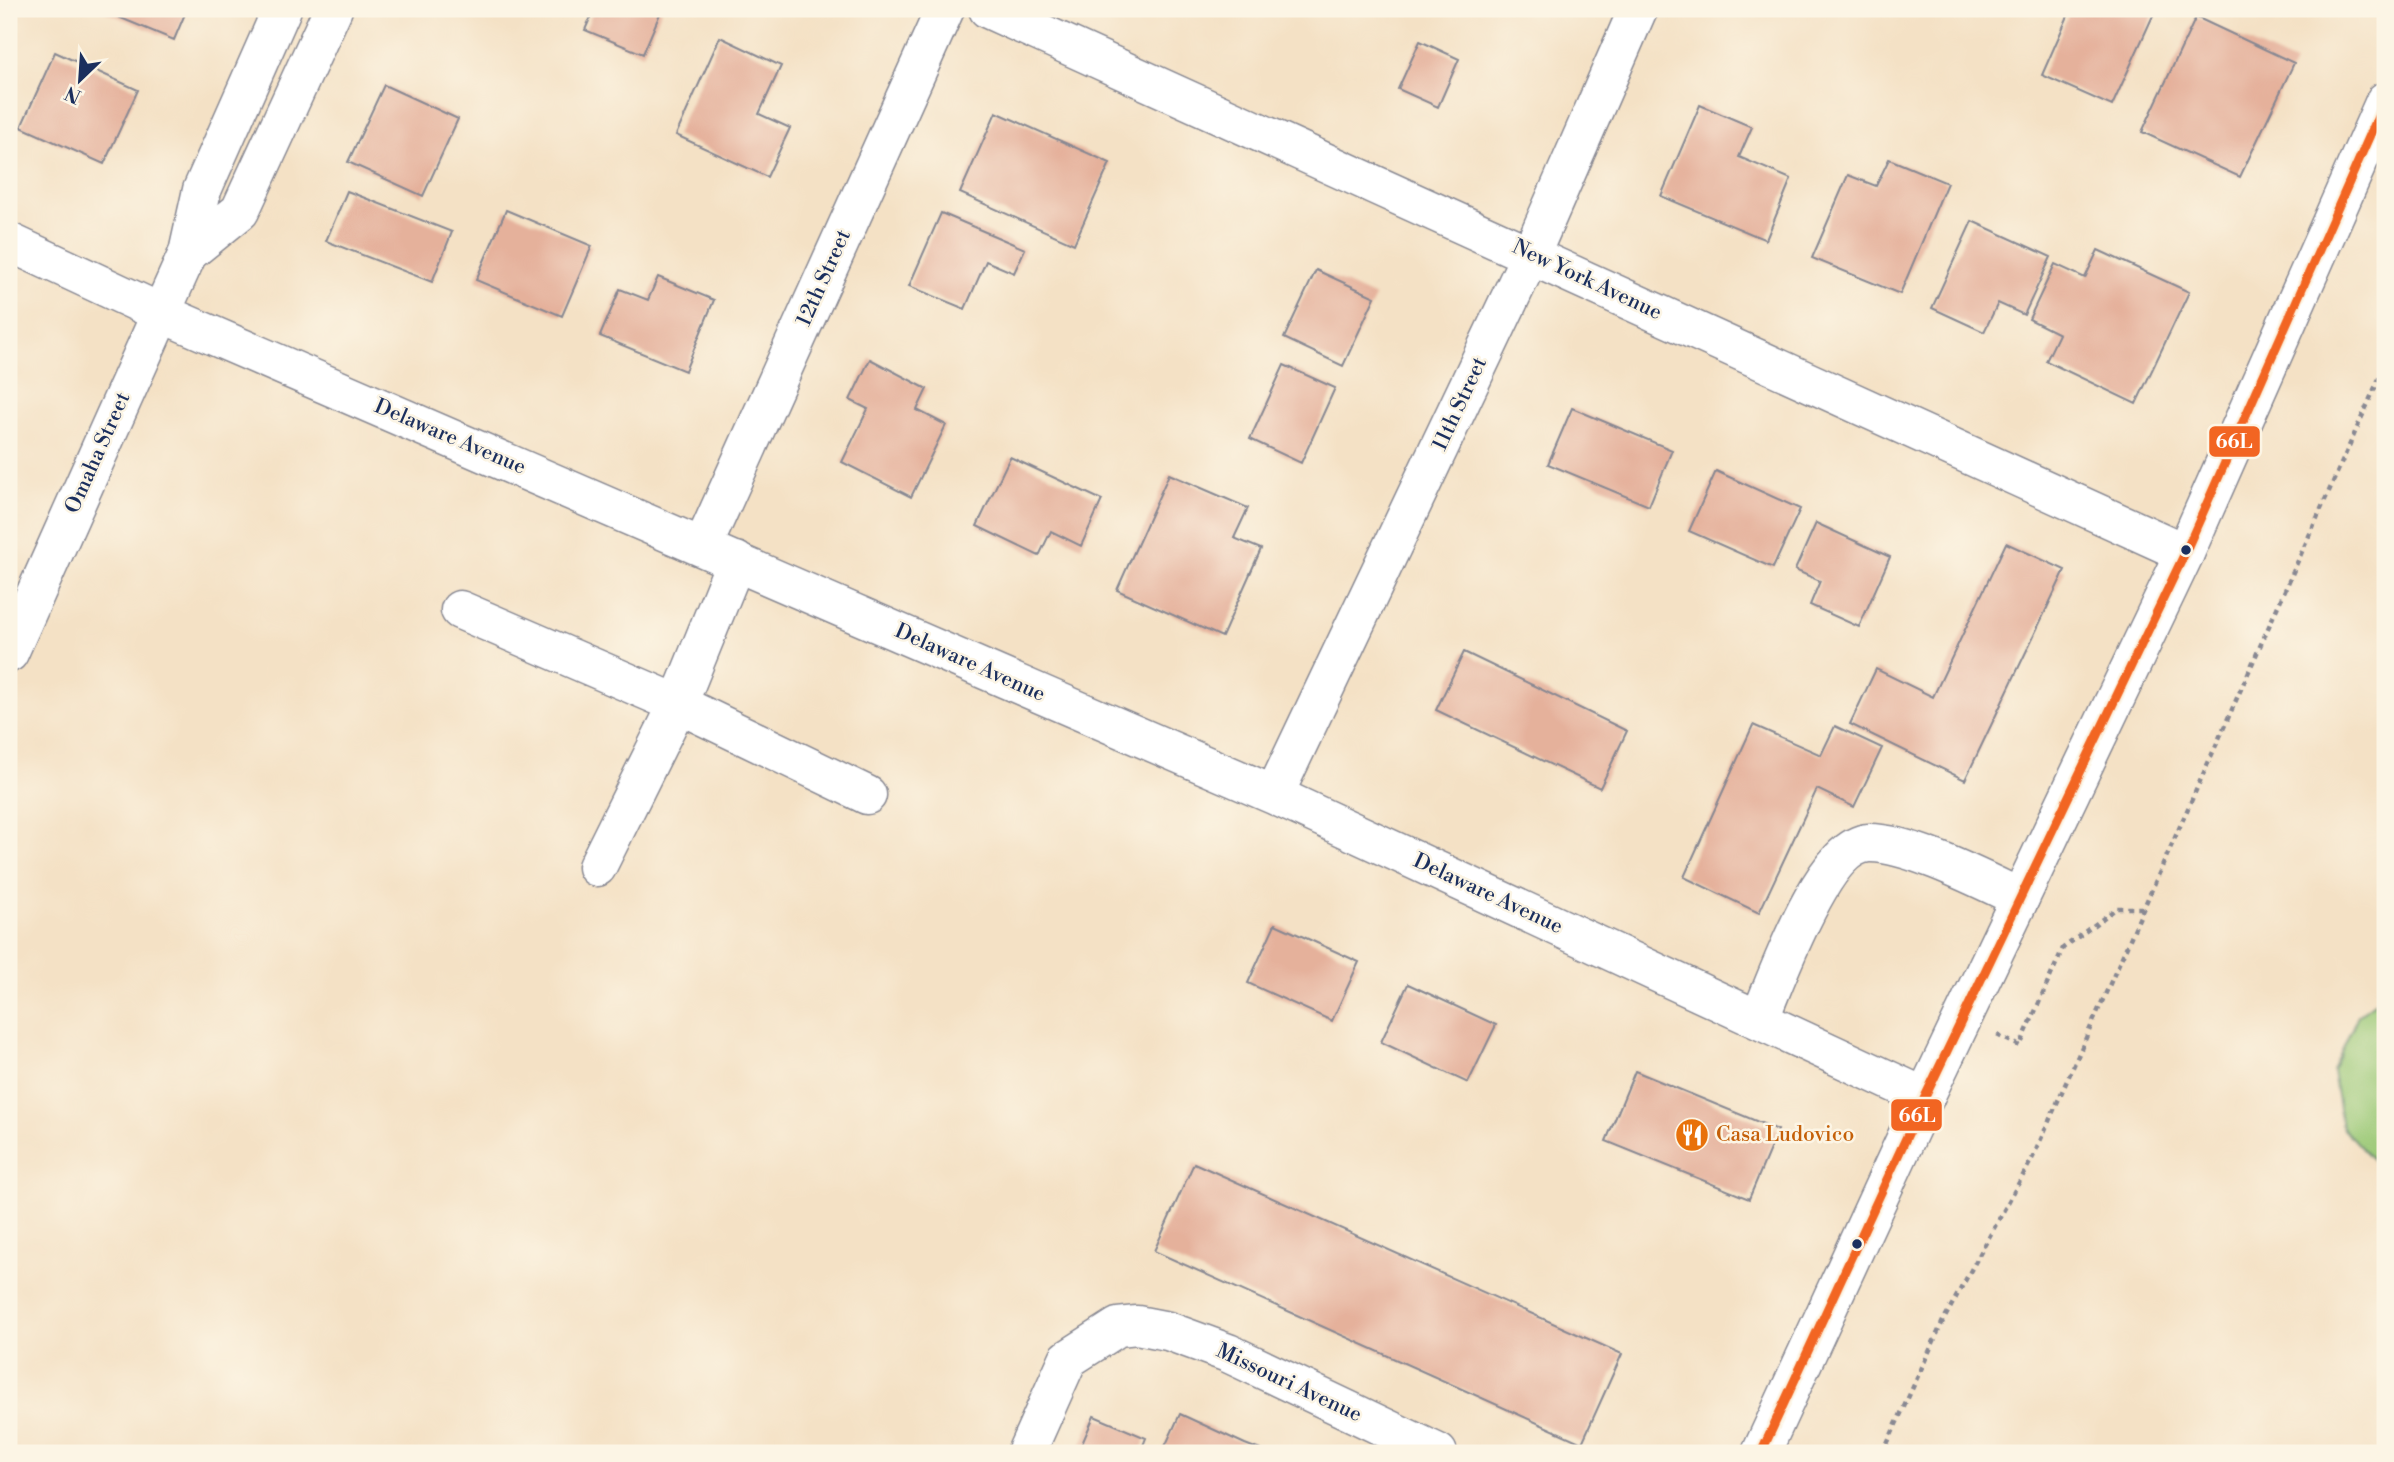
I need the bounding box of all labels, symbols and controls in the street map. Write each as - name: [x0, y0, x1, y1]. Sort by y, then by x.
- north arrow: [46, 46, 116, 116]
- text: N: [61, 80, 85, 109]
- street label: 12th Street: [791, 225, 857, 330]
- street label: New York Avenue: [1508, 234, 1666, 326]
- street label: 11th Street: [1427, 353, 1493, 455]
- street label: Omaha Street: [60, 388, 137, 518]
- street label: Delaware Avenue: [370, 393, 530, 481]
- line badge: 66L: [2208, 425, 2261, 458]
- text: 66L: [2216, 430, 2252, 454]
- unlabelled marker: [2179, 543, 2193, 557]
- street label: Delaware Avenue: [891, 618, 1049, 708]
- street label: Delaware Avenue: [1409, 848, 1567, 940]
- line badge: 66L: [1890, 1098, 1943, 1132]
- text: 66L: [1899, 1104, 1935, 1128]
- restaurant icon: Casa Ludovico: [1673, 1116, 1711, 1154]
- place label: Casa Ludovico: [1716, 1122, 1854, 1148]
- unlabelled marker: [1850, 1237, 1864, 1251]
- street label: Missouri Avenue: [1212, 1338, 1366, 1428]

